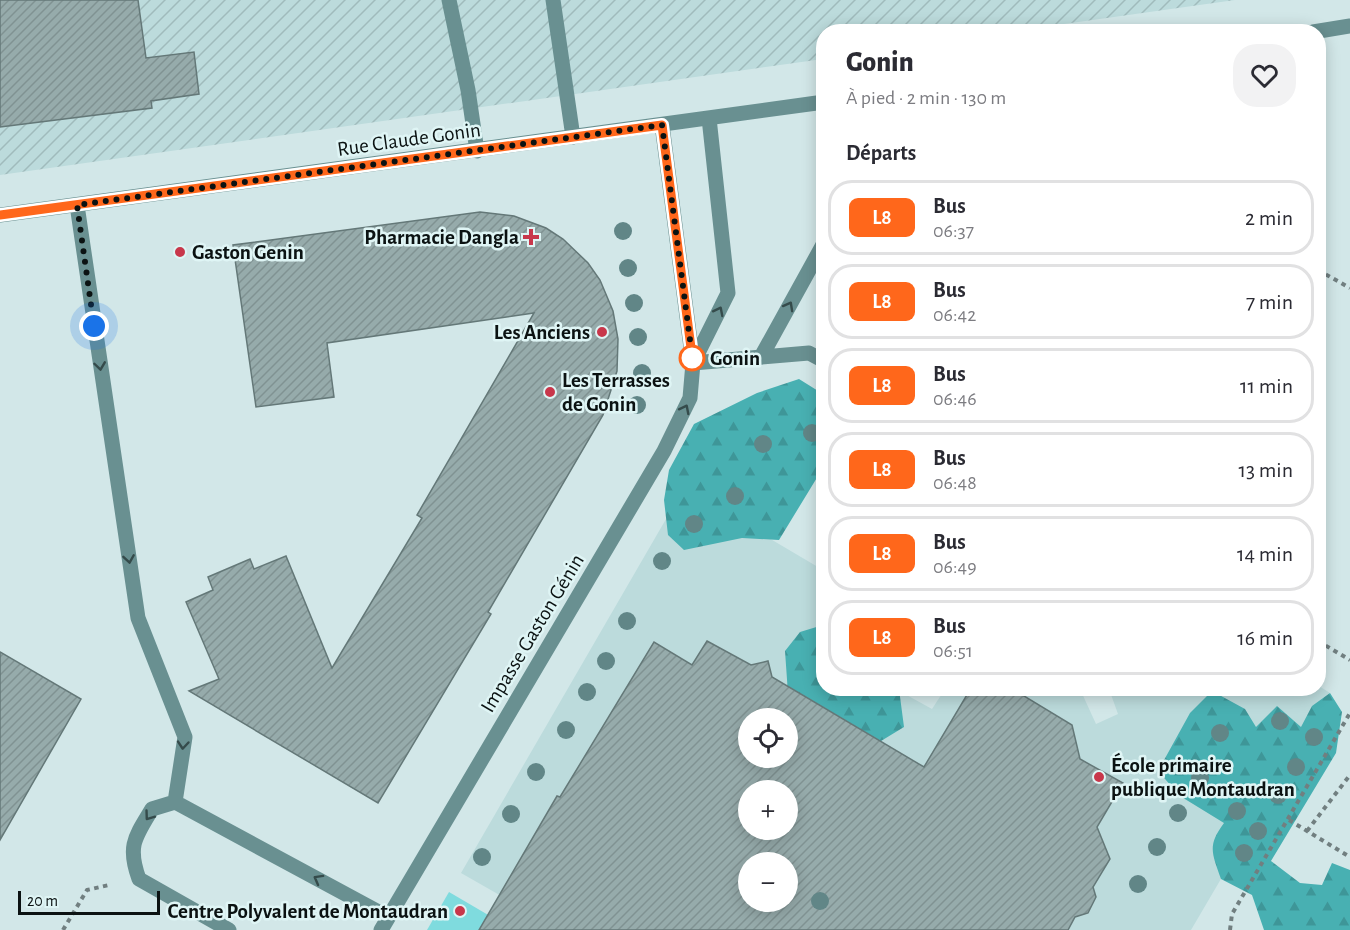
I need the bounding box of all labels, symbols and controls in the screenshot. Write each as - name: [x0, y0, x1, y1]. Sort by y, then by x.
- button: heart: [1233, 44, 1296, 107]
- text: Gonin: [846, 49, 914, 77]
- text: À pied · 2 min · 130 m: [846, 88, 1006, 108]
- street label: Rue Claude Gonin: [336, 119, 482, 160]
- text: Départs: [846, 142, 916, 164]
- text: Bus: [933, 195, 966, 217]
- text: L8: [872, 207, 892, 228]
- text: 2 min: [1245, 207, 1293, 229]
- text: 06:37: [933, 221, 974, 241]
- place label: Pharmacie Dangla: [364, 227, 519, 248]
- marker: Pharmacie Dangla: [524, 230, 538, 244]
- place label: Gaston Genin: [192, 242, 304, 263]
- marker: Gaston Genin: [173, 245, 187, 259]
- text: Bus: [933, 279, 966, 301]
- text: L8: [872, 291, 892, 312]
- text: 7 min: [1246, 291, 1293, 313]
- one-way arrow: [782, 302, 793, 312]
- text: 06:42: [933, 305, 976, 325]
- one-way arrow: [712, 306, 724, 317]
- your location: [79, 311, 109, 341]
- place label: Les Anciens: [494, 322, 590, 343]
- marker: Les Anciens: [595, 325, 609, 339]
- marker: Gonin: [679, 345, 705, 371]
- place label: Gonin: [710, 348, 760, 369]
- one-way arrow: [93, 362, 105, 371]
- text: Bus: [933, 363, 966, 385]
- place label: Les Terrasses de Gonin: [562, 370, 670, 415]
- text: L8: [872, 375, 892, 396]
- text: 11 min: [1240, 375, 1293, 397]
- marker: Les Terrasses de Gonin: [543, 385, 557, 399]
- text: 06:46: [933, 389, 977, 409]
- one-way arrow: [678, 404, 689, 415]
- text: Bus: [933, 447, 966, 469]
- text: L8: [872, 459, 892, 480]
- text: 13 min: [1238, 459, 1293, 481]
- text: 06:48: [933, 473, 977, 493]
- text: Bus: [933, 531, 966, 553]
- text: L8: [872, 543, 892, 564]
- text: 14 min: [1237, 543, 1293, 565]
- street label: Impasse Gaston Génin: [477, 550, 588, 716]
- one-way arrow: [122, 555, 134, 564]
- text: 06:49: [933, 557, 977, 577]
- text: Bus: [933, 615, 966, 637]
- text: L8: [872, 627, 892, 648]
- text: 16 min: [1237, 627, 1293, 649]
- text: 06:51: [933, 641, 973, 661]
- map controls: [738, 708, 798, 912]
- button: locate: [738, 708, 798, 768]
- one-way arrow: [177, 740, 190, 749]
- place label: École primaire publique Montaudran: [1111, 752, 1295, 800]
- marker: École primaire publique Montaudran: [1092, 770, 1106, 784]
- button: +: [738, 780, 798, 840]
- one-way arrow: [145, 810, 156, 821]
- button: −: [738, 852, 798, 912]
- one-way arrow: [314, 875, 324, 886]
- scale bar: [18, 888, 160, 916]
- text: 20 m: [27, 893, 58, 909]
- place label: Centre Polyvalent de Montaudran: [167, 901, 448, 922]
- marker: Centre Polyvalent de Montaudran: [453, 904, 467, 918]

